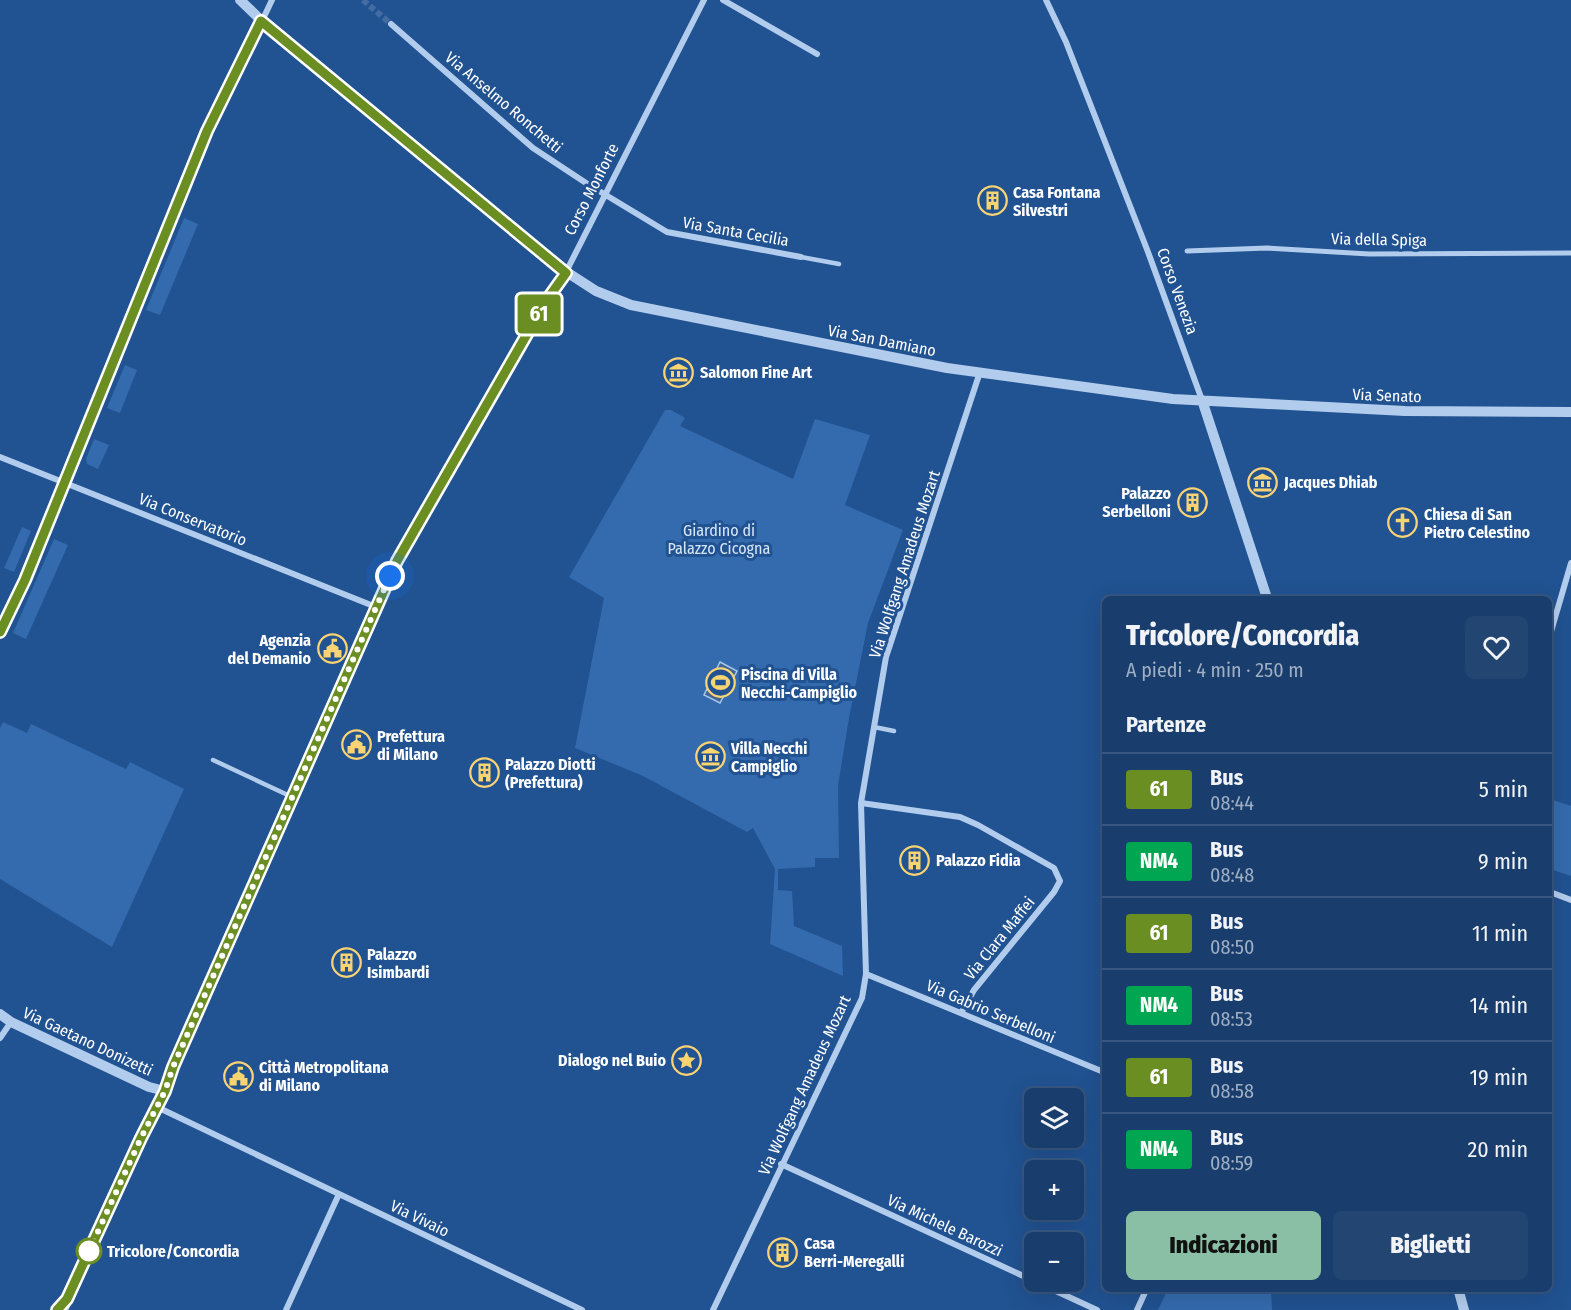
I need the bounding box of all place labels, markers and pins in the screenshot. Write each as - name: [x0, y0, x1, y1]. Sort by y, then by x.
- place label: Casa Fontana Silvestri: [1013, 183, 1101, 220]
- building icon: Casa Fontana Silvestri: [976, 185, 1008, 217]
- museum icon: Salomon Fine Art: [663, 356, 695, 388]
- place label: Salomon Fine Art: [700, 363, 813, 382]
- museum icon: Jacques Dhiab: [1247, 466, 1279, 498]
- place label: Jacques Dhiab: [1283, 473, 1378, 492]
- place label: Palazzo Serbelloni: [1102, 484, 1171, 521]
- building icon: Palazzo Serbelloni: [1176, 486, 1208, 518]
- place label: Chiesa di San Pietro Celestino: [1424, 505, 1531, 542]
- church icon: Chiesa di San Pietro Celestino: [1387, 507, 1419, 539]
- place label: Agenzia del Demanio: [228, 631, 311, 668]
- public building icon: Agenzia del Demanio: [316, 633, 348, 665]
- place label: Piscina di Villa Necchi-Campiglio: [741, 665, 858, 702]
- sports icon: Piscina di Villa Necchi-Campiglio: [704, 667, 736, 699]
- place label: Prefettura di Milano: [377, 727, 445, 764]
- public building icon: Prefettura di Milano: [340, 729, 372, 761]
- place label: Villa Necchi Campiglio: [730, 739, 807, 776]
- museum icon: Villa Necchi Campiglio: [694, 741, 726, 773]
- place label: Palazzo Diotti (Prefettura): [505, 755, 596, 792]
- building icon: Palazzo Diotti (Prefettura): [468, 757, 500, 789]
- building icon: Palazzo Fidia: [899, 844, 931, 876]
- place label: Palazzo Fidia: [936, 851, 1021, 870]
- place label: Palazzo Isimbardi: [367, 945, 429, 982]
- building icon: Palazzo Isimbardi: [330, 947, 362, 979]
- place icon: Dialogo nel Buio: [671, 1044, 703, 1076]
- place label: Dialogo nel Buio: [558, 1051, 666, 1070]
- place label: Città Metropolitana di Milano: [259, 1058, 389, 1095]
- public building icon: Città Metropolitana di Milano: [222, 1060, 254, 1092]
- place label: Casa Berri-Meregalli: [804, 1234, 904, 1271]
- building icon: Casa Berri-Meregalli: [767, 1236, 799, 1268]
- marker: Tricolore/Concordia: [76, 1238, 102, 1264]
- place label: Tricolore/Concordia: [107, 1242, 240, 1261]

